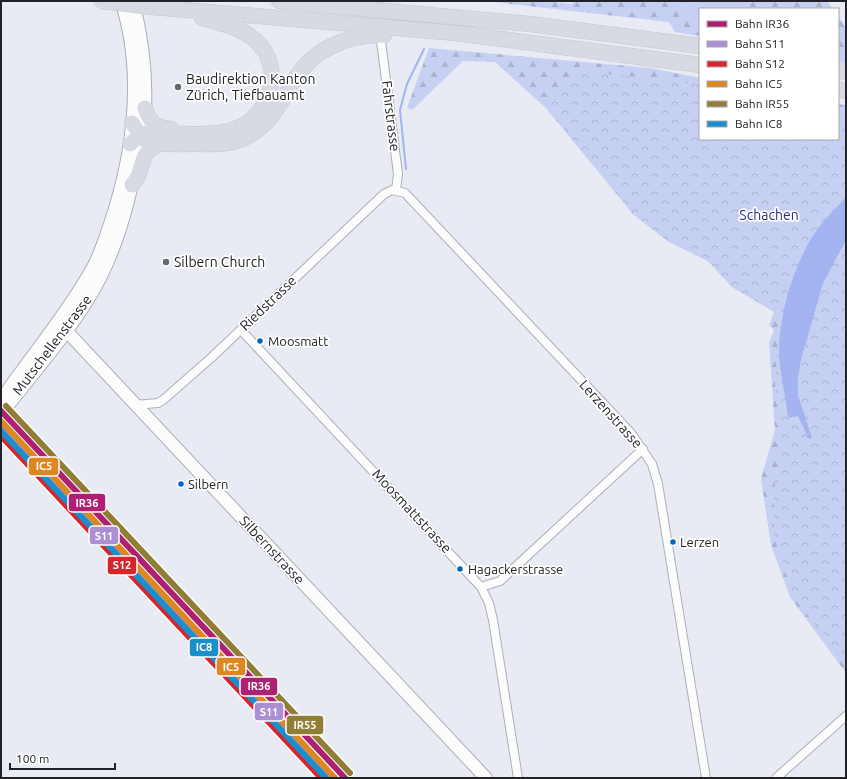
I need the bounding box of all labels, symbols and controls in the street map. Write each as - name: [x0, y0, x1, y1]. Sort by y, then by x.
- legend: [699, 8, 839, 140]
- text: Bahn IR36: [735, 17, 790, 30]
- text: Bahn S11: [735, 37, 785, 50]
- text: Bahn S12: [735, 57, 785, 70]
- place label: Baudirektion Kanton Zürich, Tiefbauamt: [186, 71, 315, 103]
- text: Bahn IC5: [735, 77, 782, 90]
- street label: Fahrstrasse: [379, 80, 403, 152]
- marker: Baudirektion Kanton Zürich, Tiefbauamt: [173, 82, 183, 92]
- text: Bahn IR55: [735, 97, 789, 110]
- text: Bahn IC8: [735, 117, 783, 130]
- park label: Schachen: [739, 207, 799, 223]
- place label: Silbern Church: [174, 254, 265, 270]
- marker: Silbern Church: [161, 257, 171, 267]
- street label: Riedstrasse: [237, 272, 299, 334]
- street label: Mutschellenstrasse: [9, 292, 95, 398]
- place label: Moosmatt: [268, 334, 328, 348]
- marker: Moosmatt: [255, 336, 265, 346]
- street label: Lerzenstrasse: [576, 377, 646, 451]
- line badge: IC5: [28, 457, 59, 476]
- text: IC5: [36, 460, 52, 472]
- street label: Moosmattstrasse: [369, 466, 455, 556]
- place label: Silbern: [188, 477, 229, 491]
- marker: Silbern: [176, 479, 186, 489]
- line badge: IR36: [68, 493, 106, 512]
- text: IR36: [76, 497, 98, 509]
- street label: Silbernstrasse: [236, 513, 308, 587]
- line badge: S11: [89, 526, 119, 545]
- text: S11: [95, 530, 113, 542]
- place label: Lerzen: [680, 535, 719, 549]
- marker: Lerzen: [668, 537, 678, 547]
- line badge: S12: [107, 556, 137, 575]
- text: S12: [113, 559, 131, 571]
- place label: Hagackerstrasse: [468, 562, 563, 576]
- marker: Hagackerstrasse: [455, 564, 465, 574]
- line badge: IC8: [189, 638, 219, 657]
- text: IC8: [196, 641, 212, 653]
- line badge: IC5: [216, 657, 246, 676]
- text: IC5: [223, 661, 239, 673]
- line badge: IR36: [240, 677, 278, 696]
- text: IR36: [248, 680, 270, 692]
- line badge: S11: [254, 702, 284, 721]
- text: S11: [260, 706, 278, 718]
- line badge: IR55: [286, 715, 324, 735]
- text: IR55: [294, 719, 316, 731]
- scale bar: [10, 745, 115, 771]
- text: 100 m: [16, 752, 49, 765]

